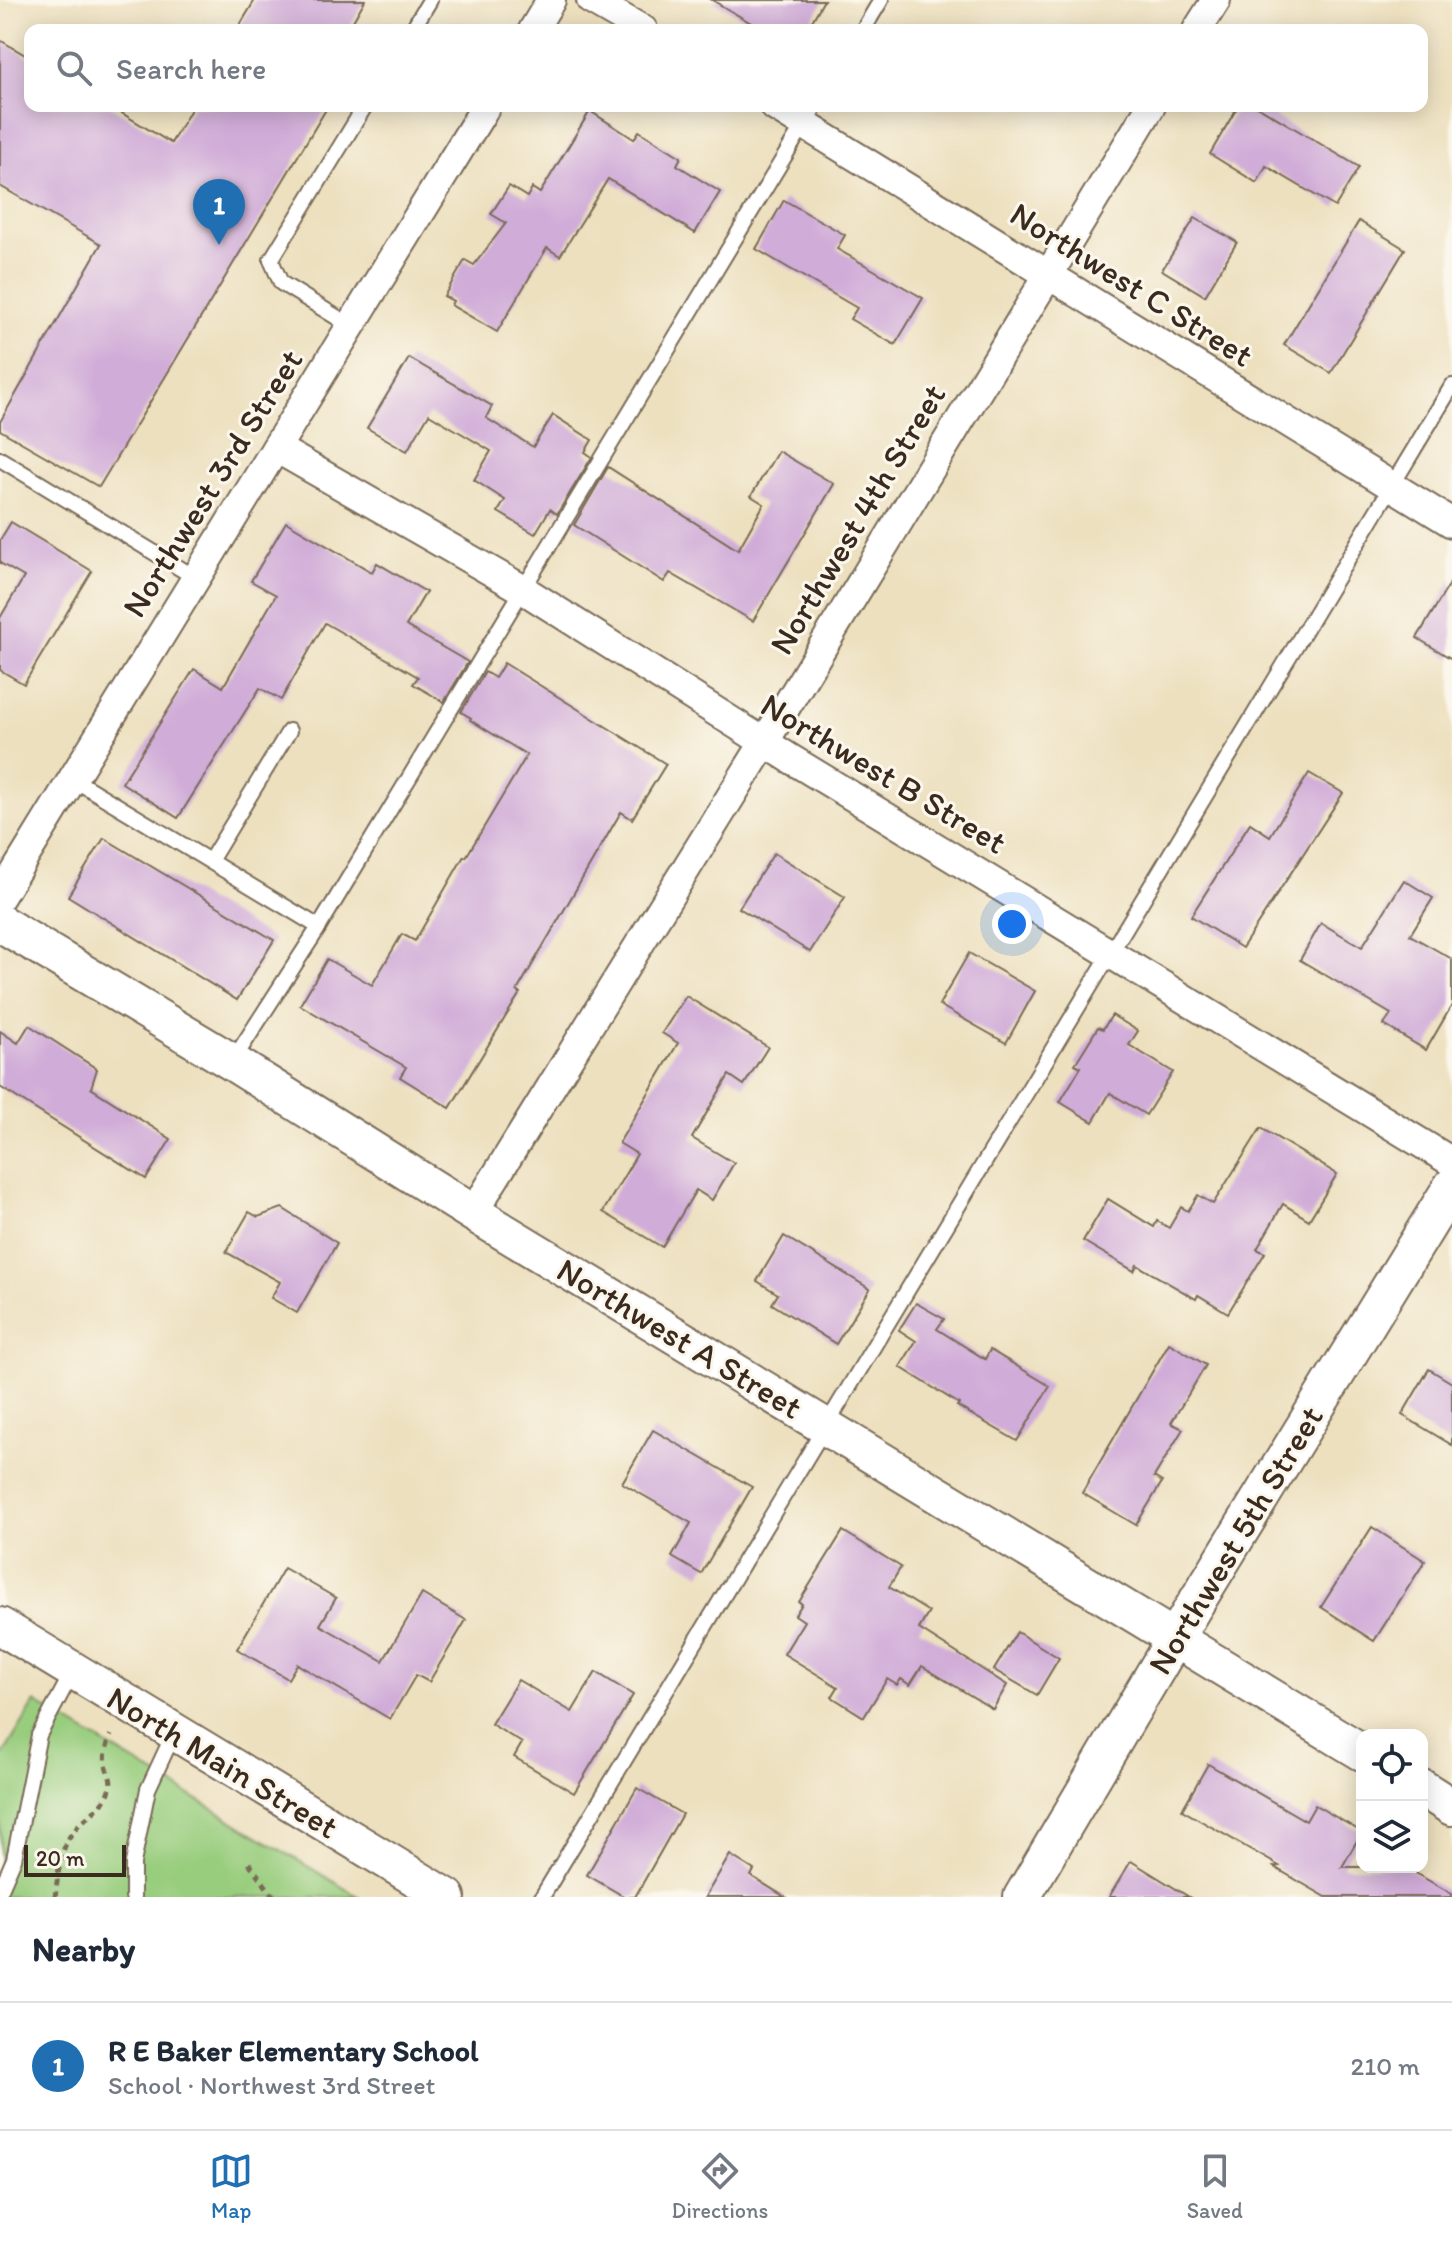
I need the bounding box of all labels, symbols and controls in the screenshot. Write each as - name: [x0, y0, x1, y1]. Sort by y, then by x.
- search box: [24, 24, 1428, 112]
- icon: search: [52, 46, 96, 90]
- text: Search here: [116, 50, 266, 87]
- pin: 1: [193, 179, 245, 245]
- street label: Northwest C Street: [1003, 193, 1261, 376]
- street label: Northwest 3rd Street: [113, 342, 312, 625]
- street label: Northwest 4th Street: [760, 376, 955, 662]
- street label: Northwest B Street: [754, 684, 1014, 863]
- your location: [992, 904, 1032, 944]
- street label: Northwest A Street: [550, 1249, 810, 1428]
- street label: Northwest 5th Street: [1139, 1398, 1332, 1682]
- street label: North Main Street: [100, 1677, 346, 1848]
- map controls: [1356, 1729, 1428, 1873]
- button: locate: [1356, 1729, 1428, 1801]
- button: layers: [1356, 1801, 1428, 1873]
- scale bar: [24, 1841, 126, 1877]
- text: 20 m: [36, 1845, 85, 1872]
- text: Nearby: [32, 1929, 135, 1970]
- text: R E Baker Elementary School: [108, 2032, 479, 2069]
- text: 1: [52, 2050, 64, 2082]
- text: 210 m: [1351, 2050, 1420, 2082]
- text: School · Northwest 3rd Street: [108, 2069, 435, 2101]
- tab: Map: [209, 2149, 253, 2224]
- tab: Directions: [672, 2149, 768, 2224]
- tab: Saved: [1187, 2149, 1243, 2224]

